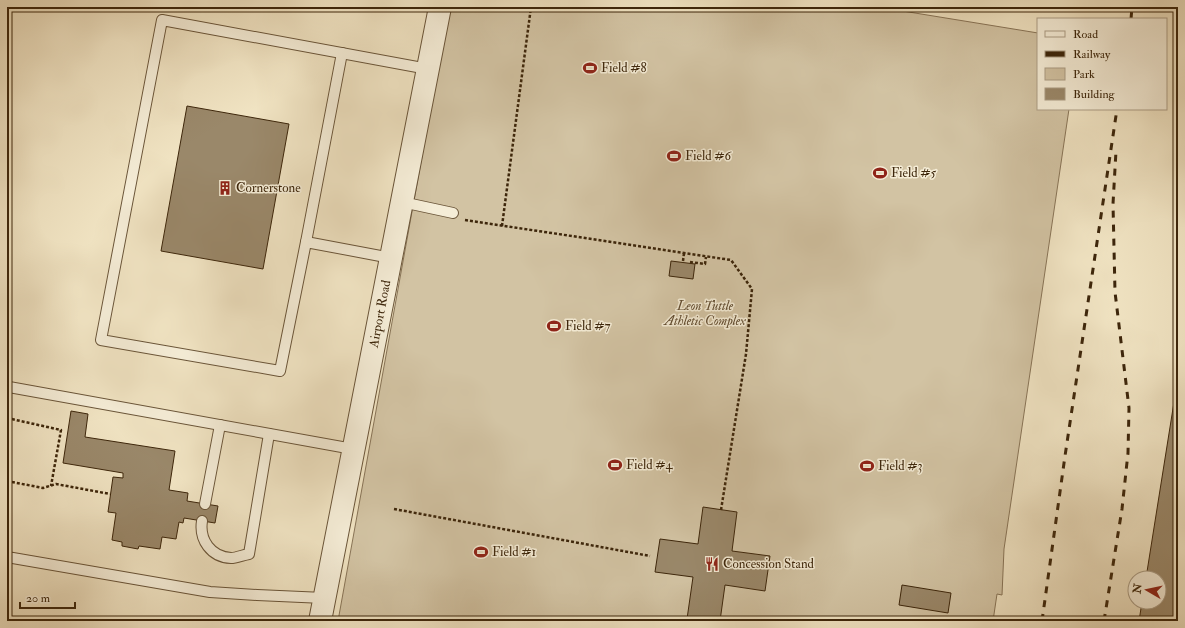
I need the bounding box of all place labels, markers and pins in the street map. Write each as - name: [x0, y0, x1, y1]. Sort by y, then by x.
- sports icon: Field #8: [582, 60, 598, 76]
- place label: Field #8: [601, 60, 647, 76]
- sports icon: Field #6: [666, 148, 682, 164]
- place label: Field #6: [685, 148, 733, 164]
- sports icon: Field #5: [872, 165, 888, 181]
- place label: Field #5: [891, 165, 937, 181]
- building icon: Cornerstone: [217, 180, 233, 196]
- place label: Cornerstone: [236, 180, 301, 196]
- sports icon: Field #7: [546, 318, 562, 334]
- place label: Field #7: [565, 318, 611, 334]
- sports icon: Field #4: [607, 457, 623, 473]
- place label: Field #4: [626, 457, 674, 473]
- sports icon: Field #3: [859, 458, 875, 474]
- place label: Field #3: [878, 458, 923, 474]
- sports icon: Field #1: [473, 544, 489, 560]
- place label: Field #1: [492, 544, 537, 560]
- restaurant icon: Concession Stand: [704, 556, 720, 572]
- place label: Concession Stand: [723, 556, 815, 572]

